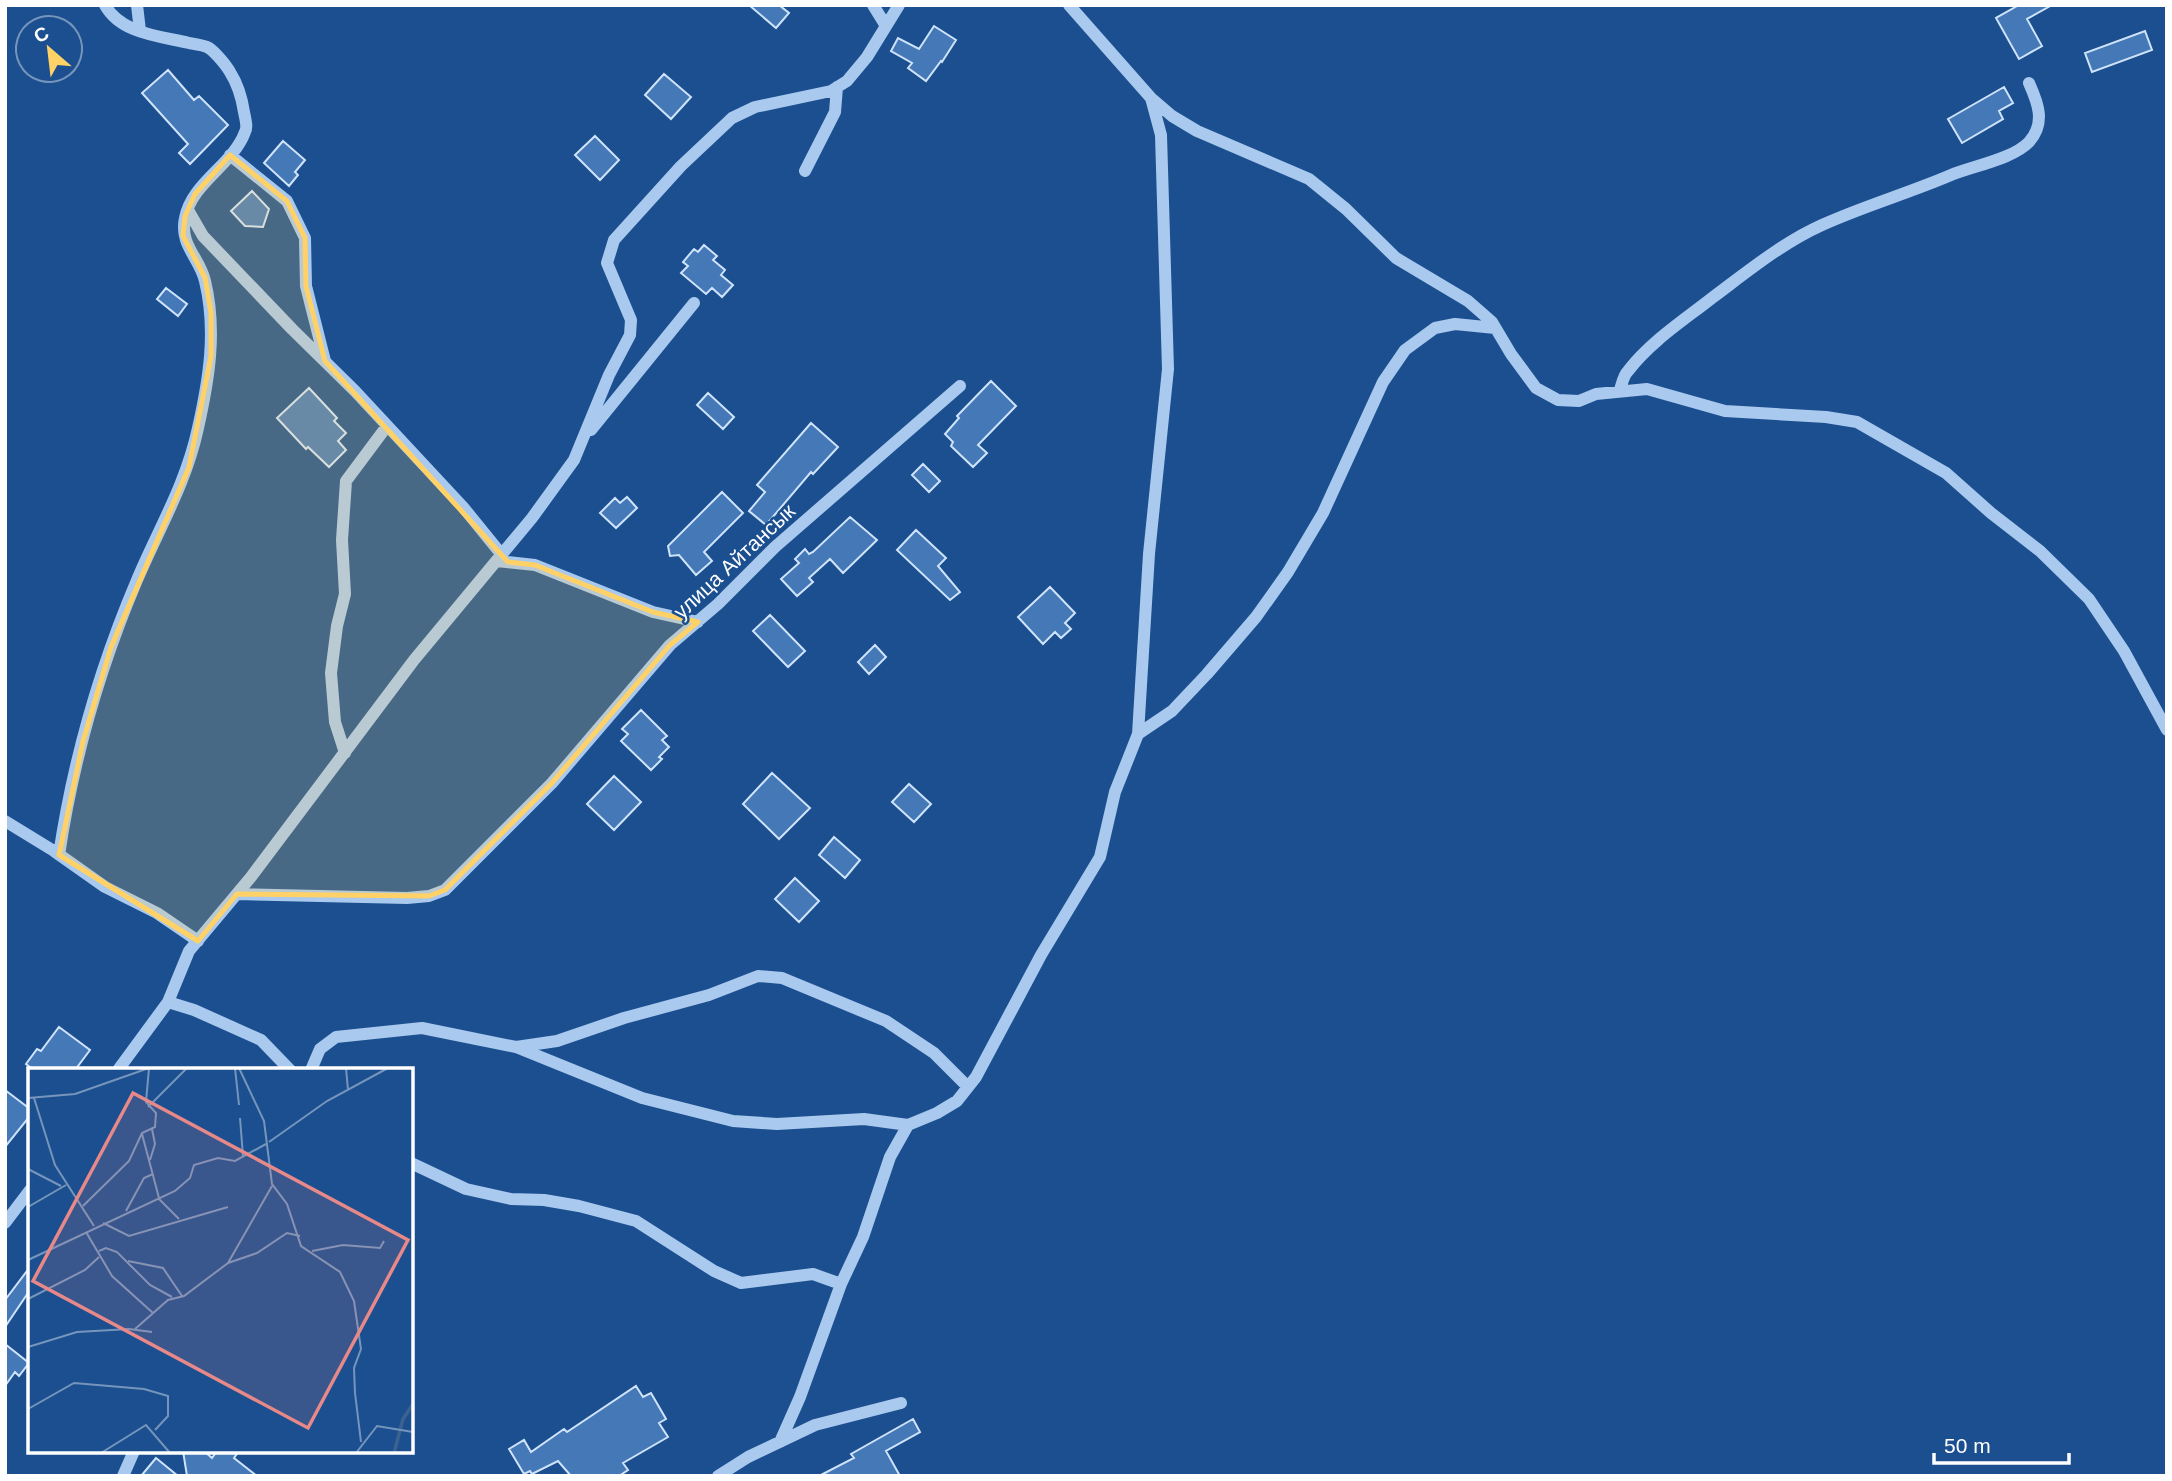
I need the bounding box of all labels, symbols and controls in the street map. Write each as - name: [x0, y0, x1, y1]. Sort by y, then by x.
- north arrow: [14, 14, 84, 84]
- text: С: [30, 22, 52, 47]
- street label: улица Айтансык: [669, 499, 800, 623]
- inset map: [28, 1068, 413, 1453]
- scale bar: [1934, 1422, 2069, 1466]
- text: 50 m: [1944, 1434, 1991, 1457]

